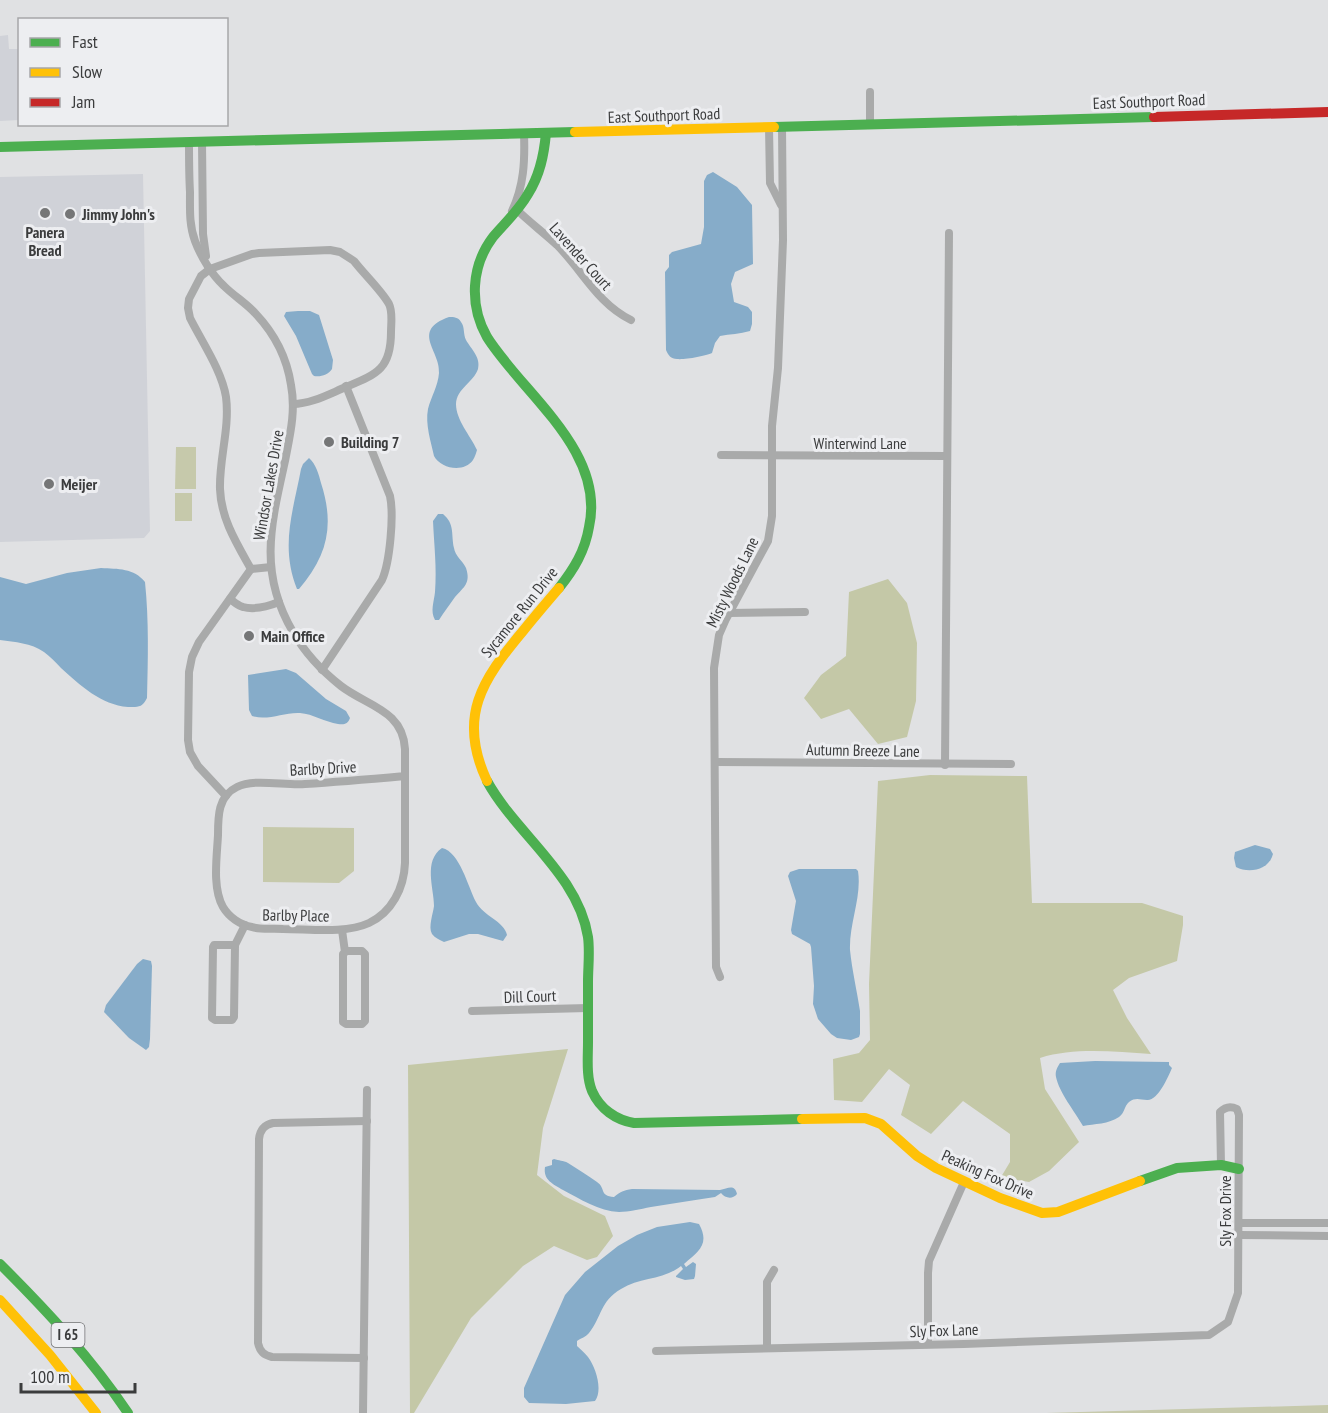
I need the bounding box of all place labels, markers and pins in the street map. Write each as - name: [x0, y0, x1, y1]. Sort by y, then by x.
- place label: Jimmy John's: [81, 204, 155, 224]
- marker: Panera Bread: [38, 206, 52, 220]
- marker: Jimmy John's: [63, 207, 77, 221]
- place label: Panera Bread: [25, 222, 65, 260]
- place label: Building 7: [341, 432, 399, 452]
- marker: Building 7: [322, 435, 336, 449]
- place label: Meijer: [61, 474, 98, 494]
- marker: Meijer: [42, 477, 56, 491]
- place label: Main Office: [261, 626, 325, 646]
- marker: Main Office: [242, 629, 256, 643]

